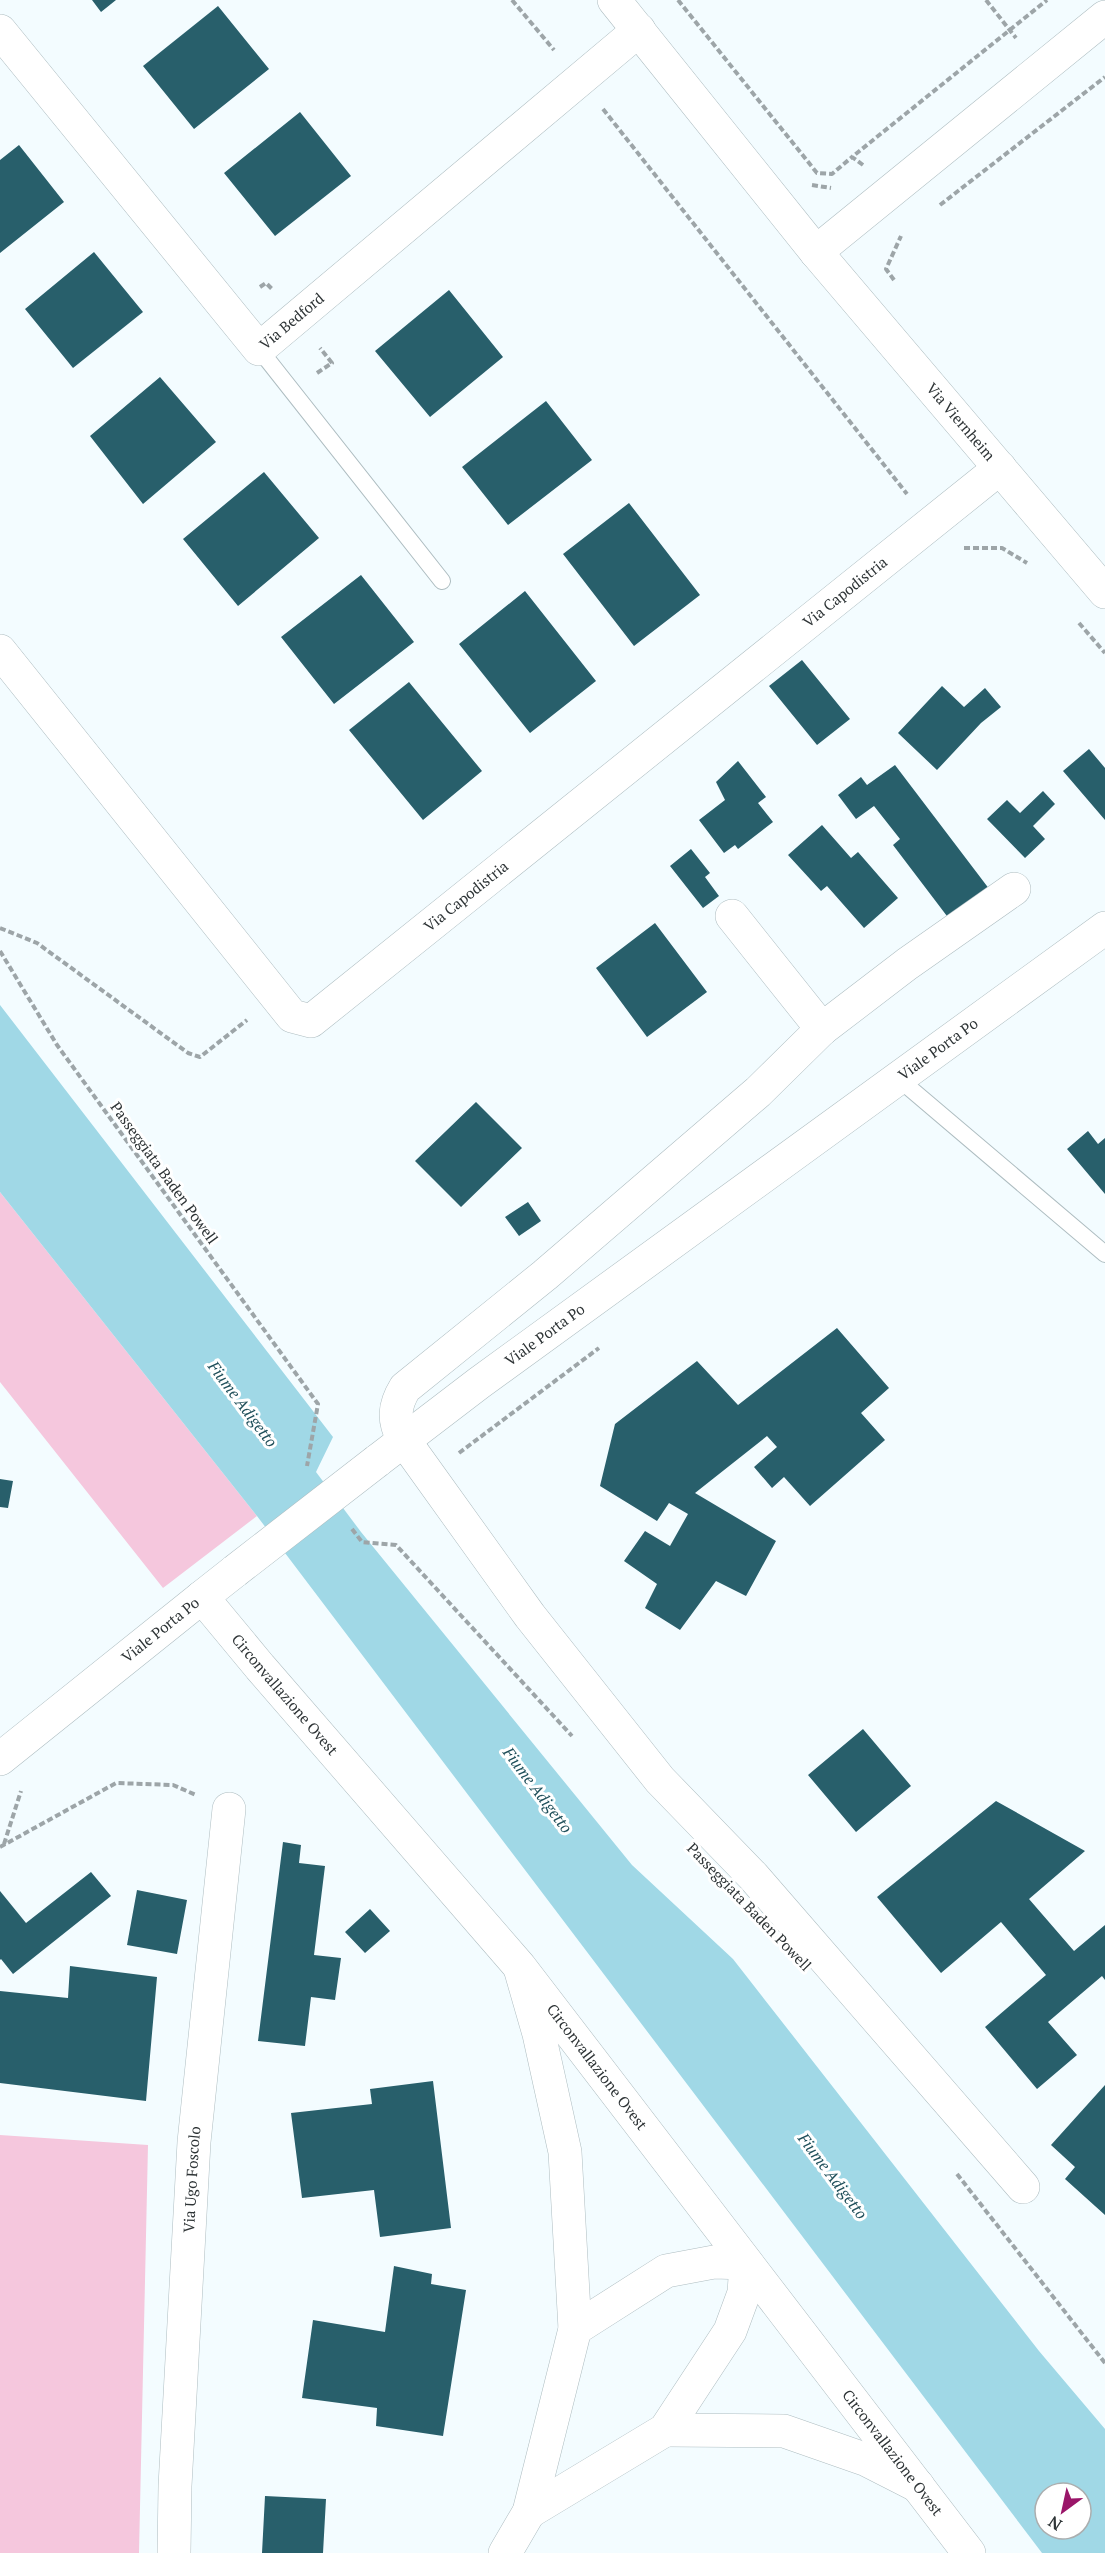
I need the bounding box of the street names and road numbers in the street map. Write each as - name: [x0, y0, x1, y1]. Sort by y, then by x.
- street label: Via Bedford: [255, 288, 328, 354]
- street label: Via Viernheim: [922, 378, 1000, 465]
- street label: Via Capodistria: [798, 551, 891, 631]
- street label: Via Capodistria: [419, 855, 512, 936]
- street label: Viale Porta Po: [894, 1013, 982, 1084]
- street label: Passeggiata Baden Powell: [107, 1097, 223, 1247]
- street label: Viale Porta Po: [500, 1298, 588, 1370]
- street label: Viale Porta Po: [117, 1592, 203, 1667]
- street label: Circonvallazione Ovest: [228, 1629, 343, 1759]
- street label: Passeggiata Baden Powell: [683, 1838, 816, 1975]
- street label: Circonvallazione Ovest: [543, 1999, 653, 2134]
- street label: Via Ugo Foscolo: [178, 2125, 205, 2233]
- street label: Circonvallazione Ovest: [838, 2385, 948, 2520]

